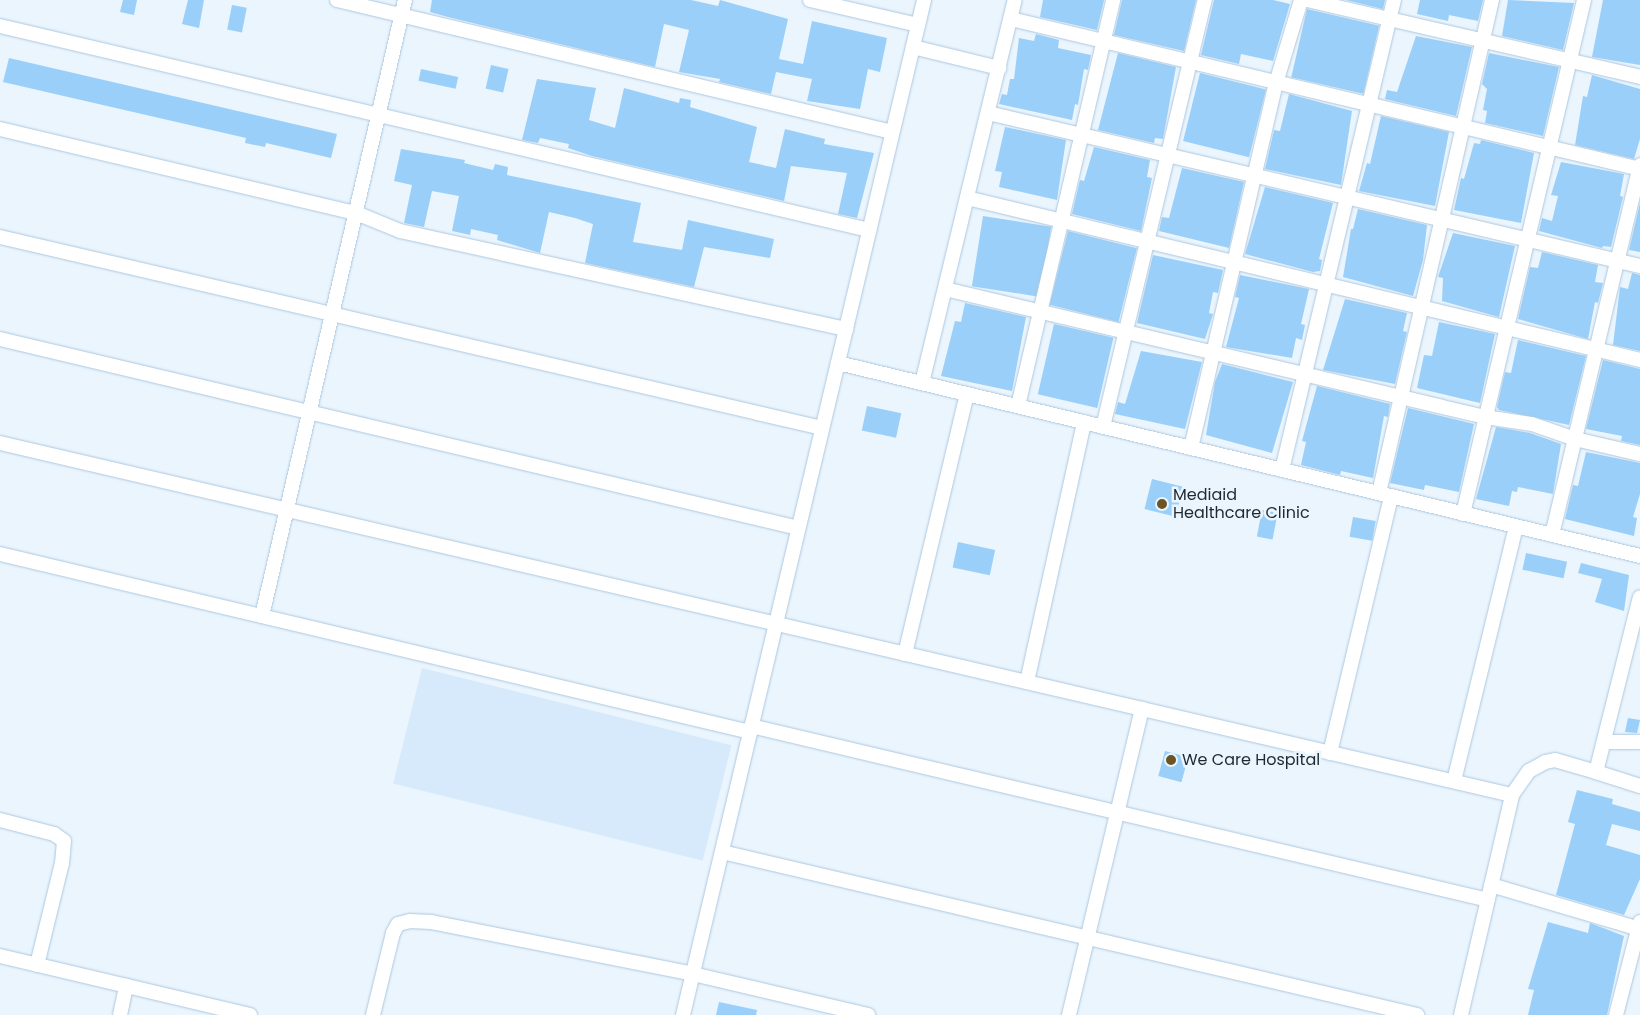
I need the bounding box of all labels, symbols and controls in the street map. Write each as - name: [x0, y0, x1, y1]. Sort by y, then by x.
- place label: Mediaid Healthcare Clinic: [1173, 485, 1310, 523]
- marker: Mediaid Healthcare Clinic: [1155, 497, 1169, 511]
- place label: We Care Hospital: [1182, 750, 1320, 770]
- marker: We Care Hospital: [1164, 753, 1178, 767]

